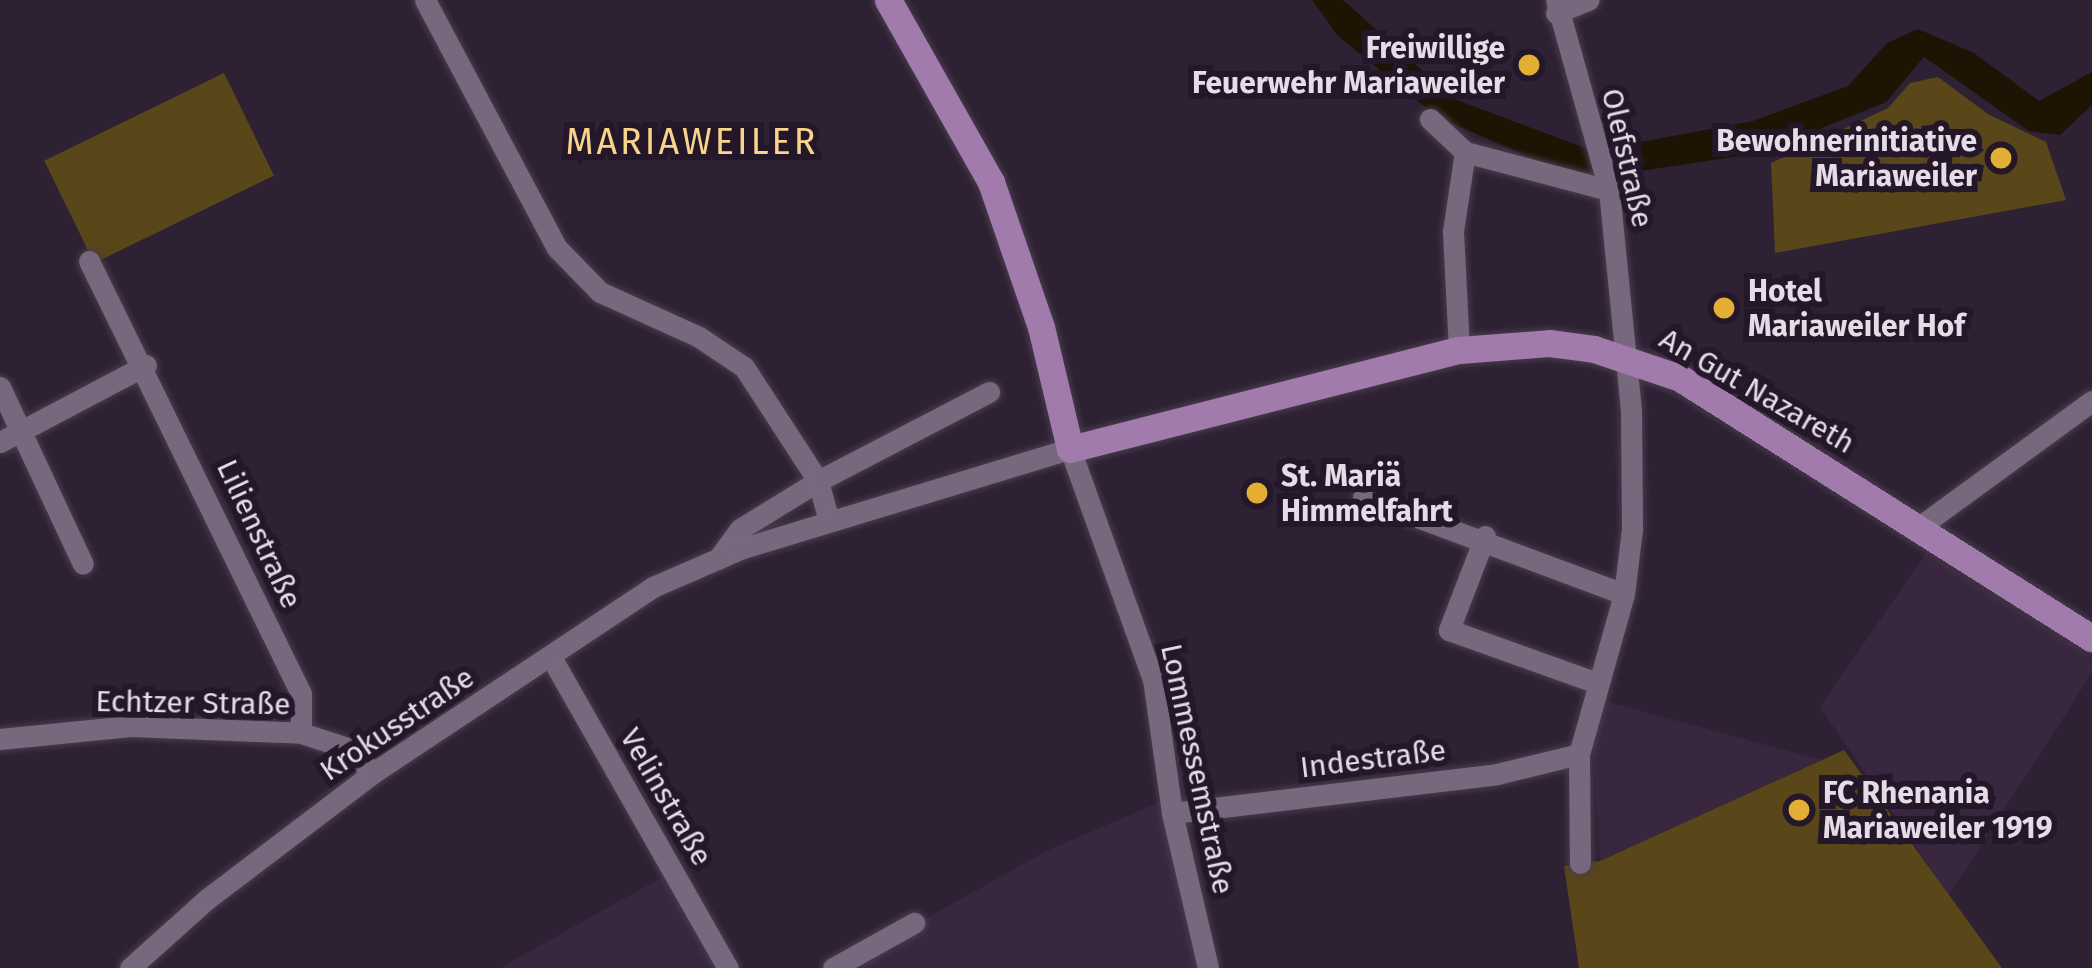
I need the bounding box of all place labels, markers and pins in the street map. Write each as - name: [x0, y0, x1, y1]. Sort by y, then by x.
- place label: Freiwillige Feuerwehr Mariaweiler: [1192, 30, 1505, 100]
- marker: Freiwillige Feuerwehr Mariaweiler: [1516, 52, 1542, 78]
- place label: Bewohnerinitiative Mariaweiler: [1716, 123, 1977, 194]
- marker: Bewohnerinitiative Mariaweiler: [1988, 145, 2014, 171]
- place label: Hotel Mariaweiler Hof: [1748, 273, 1965, 344]
- marker: Hotel Mariaweiler Hof: [1711, 295, 1737, 321]
- place label: St. Mariä Himmelfahrt: [1281, 458, 1453, 528]
- marker: St. Mariä Himmelfahrt: [1244, 480, 1270, 506]
- place label: FC Rhenania Mariaweiler 1919: [1823, 775, 2053, 846]
- marker: FC Rhenania Mariaweiler 1919: [1786, 797, 1812, 823]

